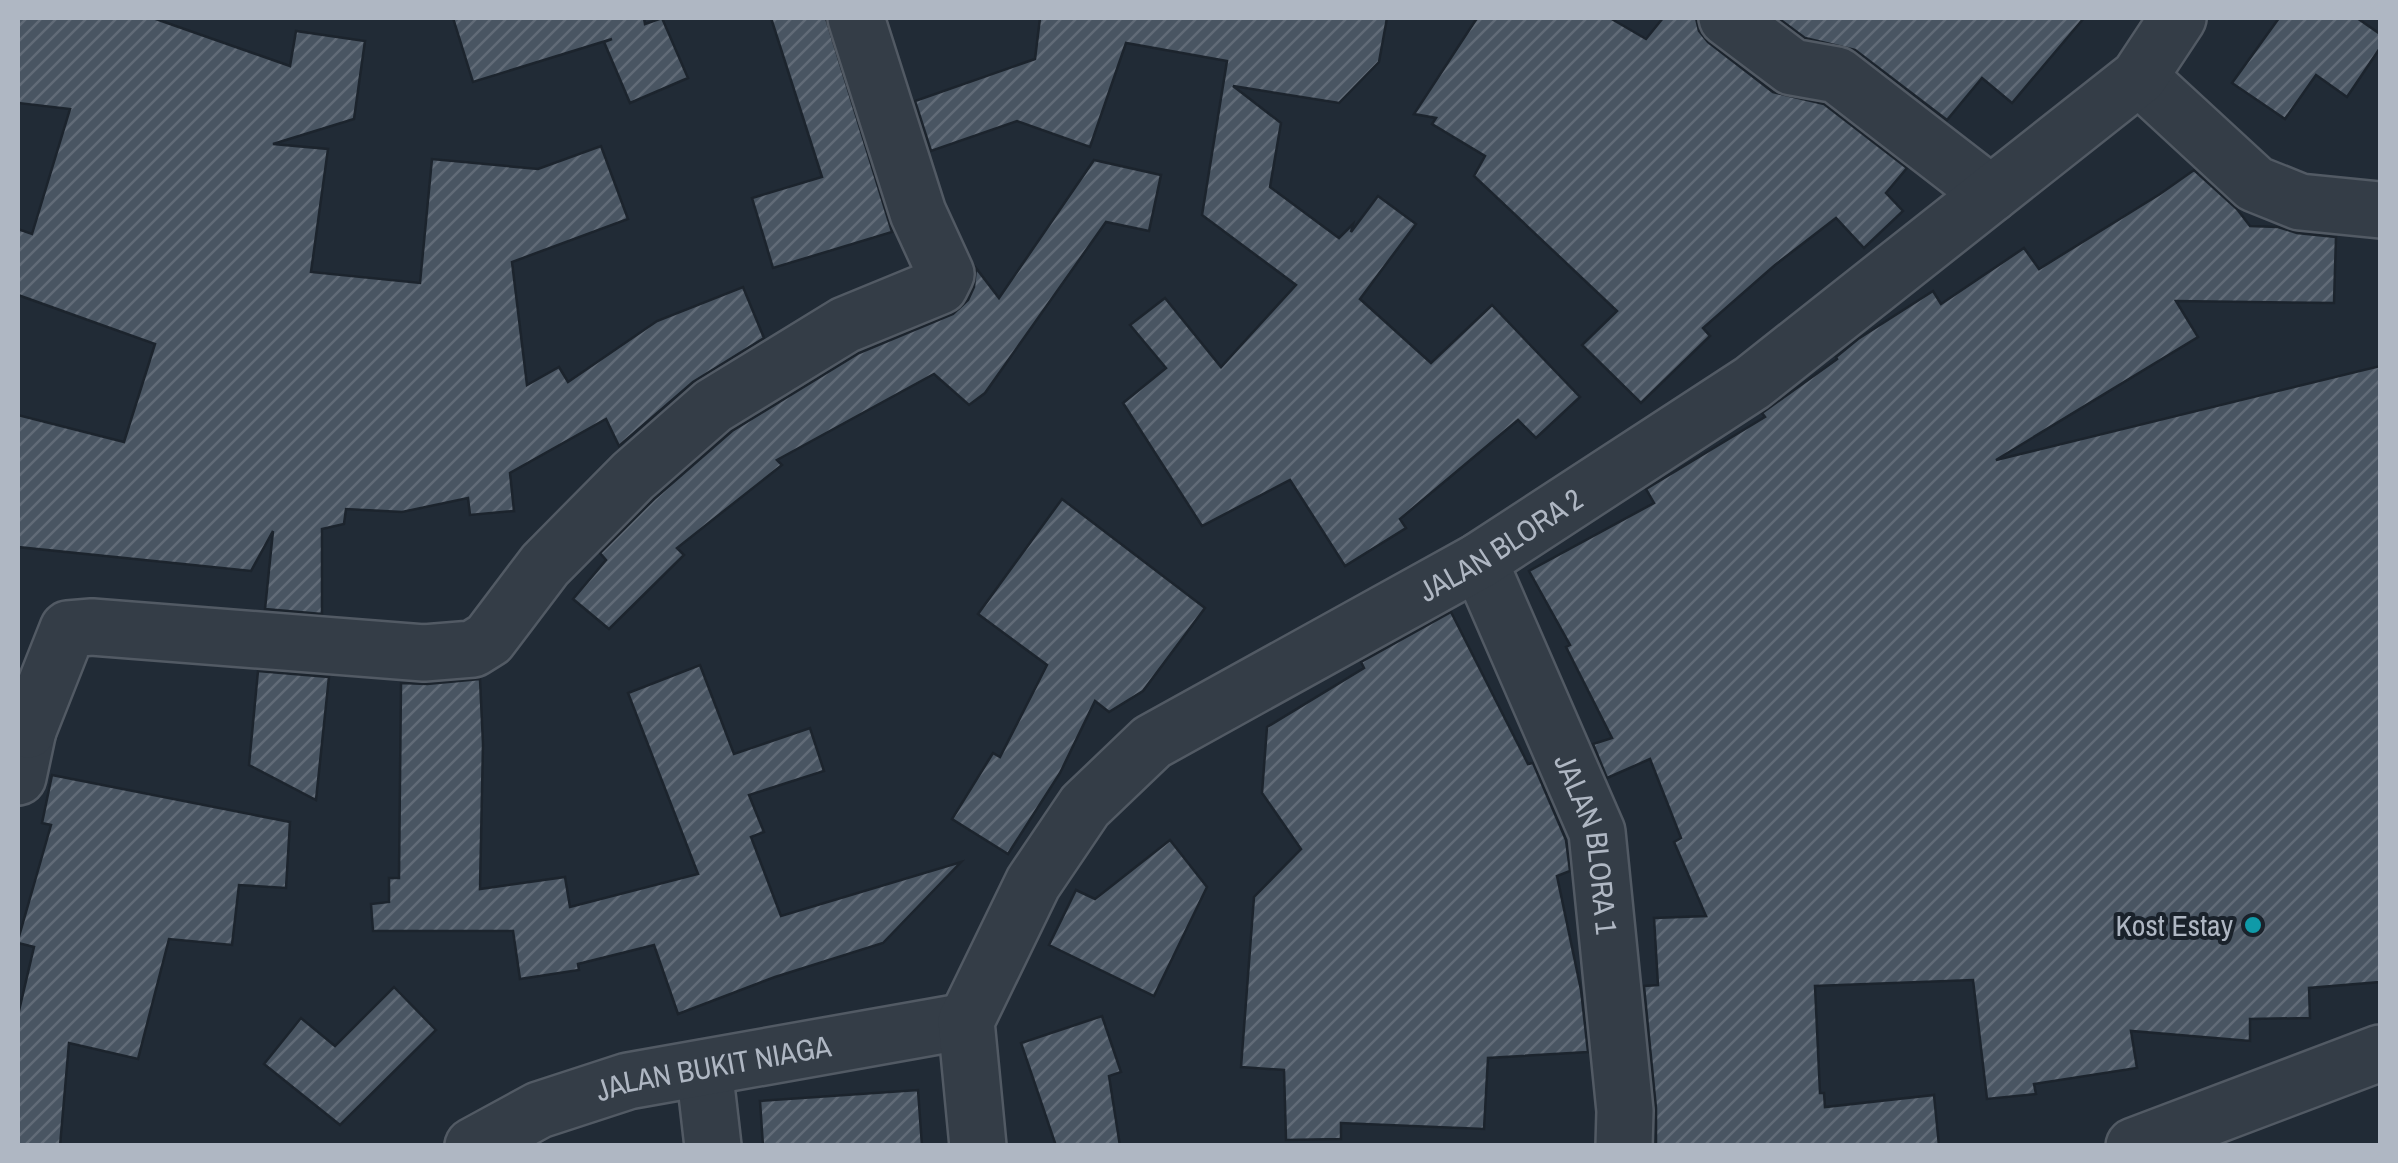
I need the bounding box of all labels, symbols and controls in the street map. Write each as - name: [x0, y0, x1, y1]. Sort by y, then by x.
- street label: JALAN BLORA 2: [1411, 479, 1590, 611]
- street label: JALAN BLORA 1: [1545, 747, 1627, 936]
- place label: Kost Estay: [2115, 905, 2234, 945]
- marker: Kost Estay: [2242, 914, 2264, 936]
- street label: JALAN BUKIT NIAGA: [590, 1025, 835, 1110]

